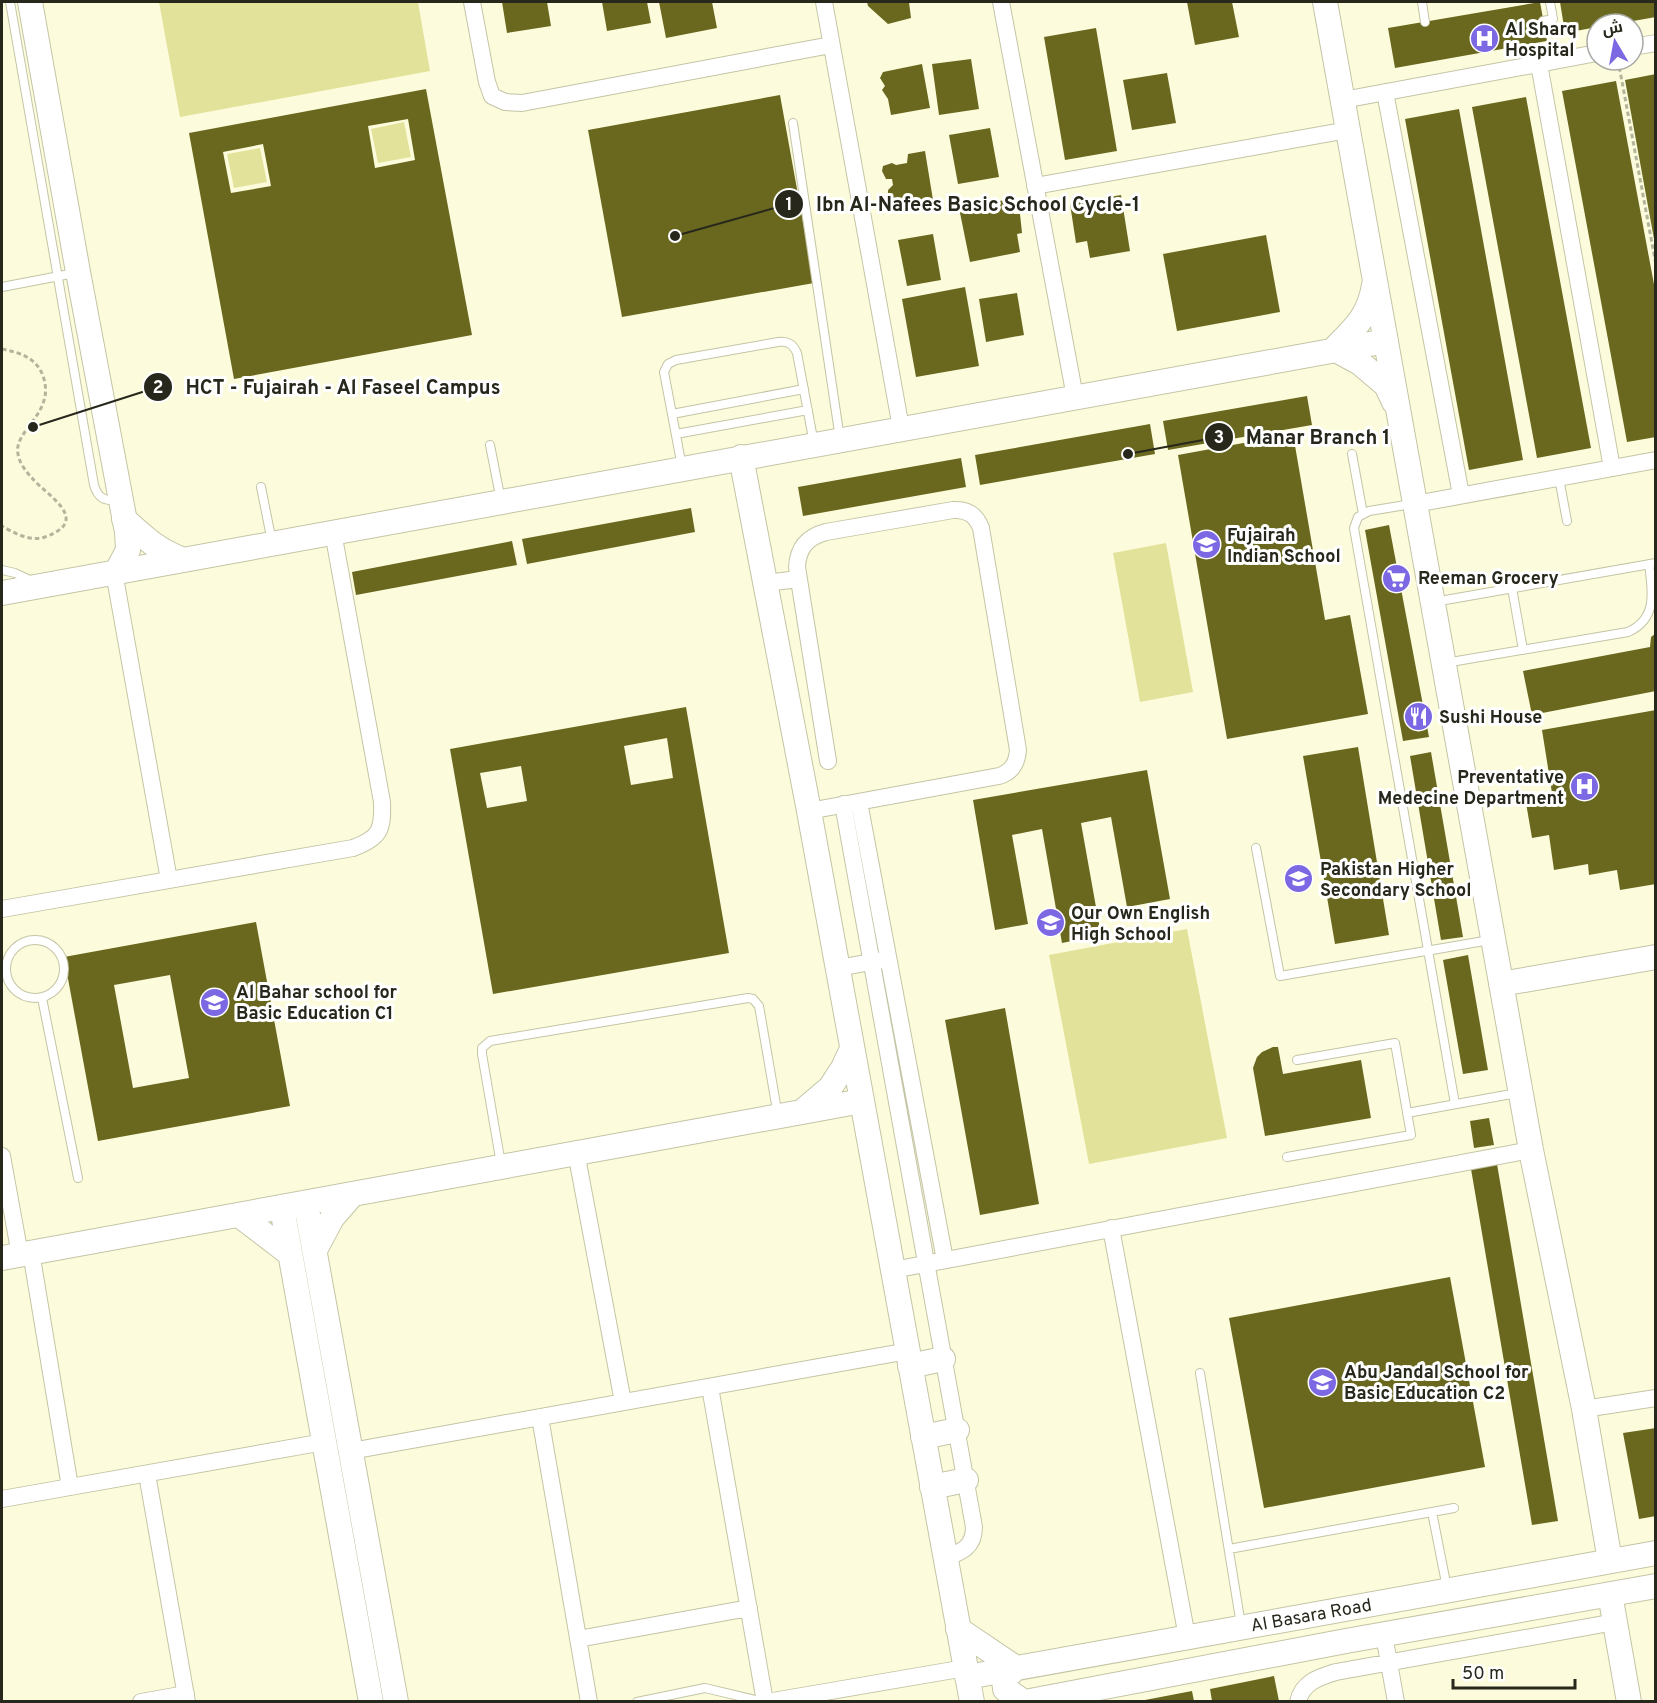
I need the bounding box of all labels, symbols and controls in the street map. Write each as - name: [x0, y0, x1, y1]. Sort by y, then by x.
- north arrow: [1585, 12, 1645, 72]
- text: ش: [1601, 18, 1625, 41]
- place label: Al Sharq Hospital: [1505, 19, 1577, 63]
- hospital icon: Al Sharq Hospital: [1468, 23, 1500, 55]
- callout: Ibn Al-Nafees Basic School Cycle-1: [774, 185, 1152, 223]
- text: Ibn Al-Nafees Basic School Cycle-1: [816, 193, 1140, 219]
- text: 1: [785, 194, 793, 217]
- callout: HCT - Fujairah - Al Faseel Campus: [143, 368, 513, 406]
- text: HCT - Fujairah - Al Faseel Campus: [185, 376, 501, 402]
- text: 2: [152, 377, 164, 400]
- callout: Manar Branch 1: [1204, 418, 1403, 456]
- text: Manar Branch 1: [1246, 426, 1390, 452]
- text: 3: [1214, 427, 1224, 450]
- place label: Fujairah Indian School: [1227, 525, 1341, 569]
- school or university icon: Fujairah Indian School: [1190, 529, 1222, 561]
- supermarket icon: Reeman Grocery: [1381, 562, 1413, 594]
- place label: Reeman Grocery: [1418, 568, 1559, 591]
- restaurant icon: Sushi House: [1402, 701, 1434, 733]
- place label: Sushi House: [1439, 707, 1542, 730]
- place label: Preventative Medecine Department: [1378, 767, 1564, 811]
- hospital icon: Preventative Medecine Department: [1569, 771, 1601, 803]
- place label: Pakistan Higher Secondary School: [1320, 859, 1471, 903]
- school or university icon: Pakistan Higher Secondary School: [1283, 863, 1315, 895]
- place label: Our Own English High School: [1071, 903, 1210, 947]
- school or university icon: Our Own English High School: [1034, 907, 1066, 939]
- place label: Al Bahar school for Basic Education C1: [236, 982, 398, 1026]
- school or university icon: Al Bahar school for Basic Education C1: [199, 986, 231, 1018]
- place label: Abu Jandal School for Basic Education C2: [1344, 1362, 1529, 1406]
- school or university icon: Abu Jandal School for Basic Education C2: [1307, 1366, 1339, 1398]
- street label: Al Basara Road: [1249, 1595, 1374, 1638]
- scale bar: [1453, 1652, 1574, 1690]
- text: 50 m: [1462, 1663, 1504, 1686]

